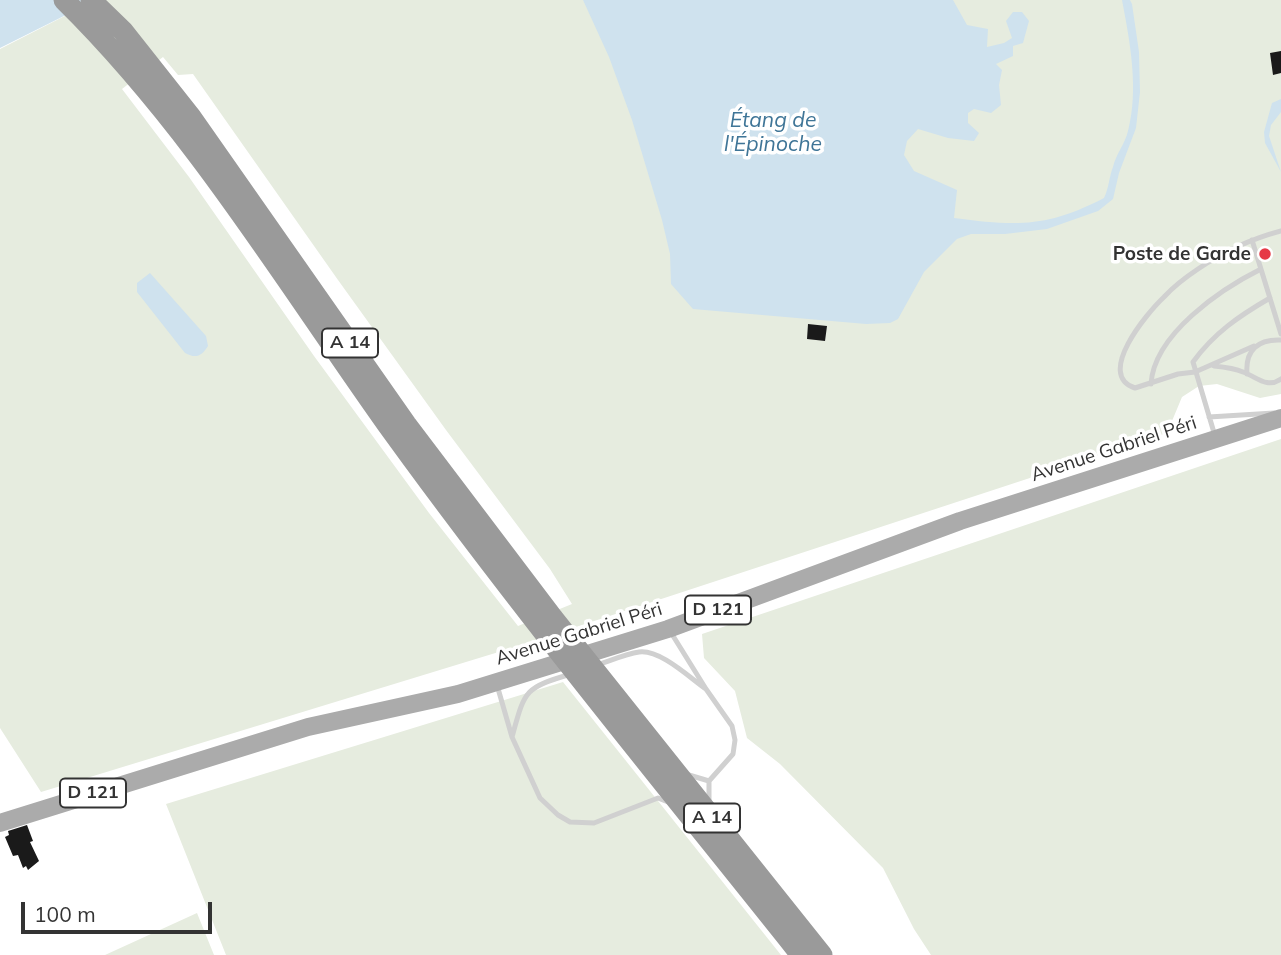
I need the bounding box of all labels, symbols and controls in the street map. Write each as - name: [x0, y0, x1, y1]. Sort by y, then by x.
- water label: Étang de l'Épinoche: [724, 108, 822, 158]
- place label: Poste de Garde: [1113, 243, 1251, 265]
- marker: Poste de Garde: [1257, 246, 1273, 262]
- road number: A 14: [322, 328, 378, 358]
- street label: Avenue Gabriel Péri: [1028, 411, 1200, 487]
- road number: D 121: [685, 596, 751, 624]
- street label: Avenue Gabriel Péri: [493, 598, 665, 670]
- road number: D 121: [60, 778, 126, 808]
- road number: A 14: [684, 804, 740, 832]
- scale bar: [24, 888, 215, 932]
- text: 100 m: [34, 901, 96, 927]

